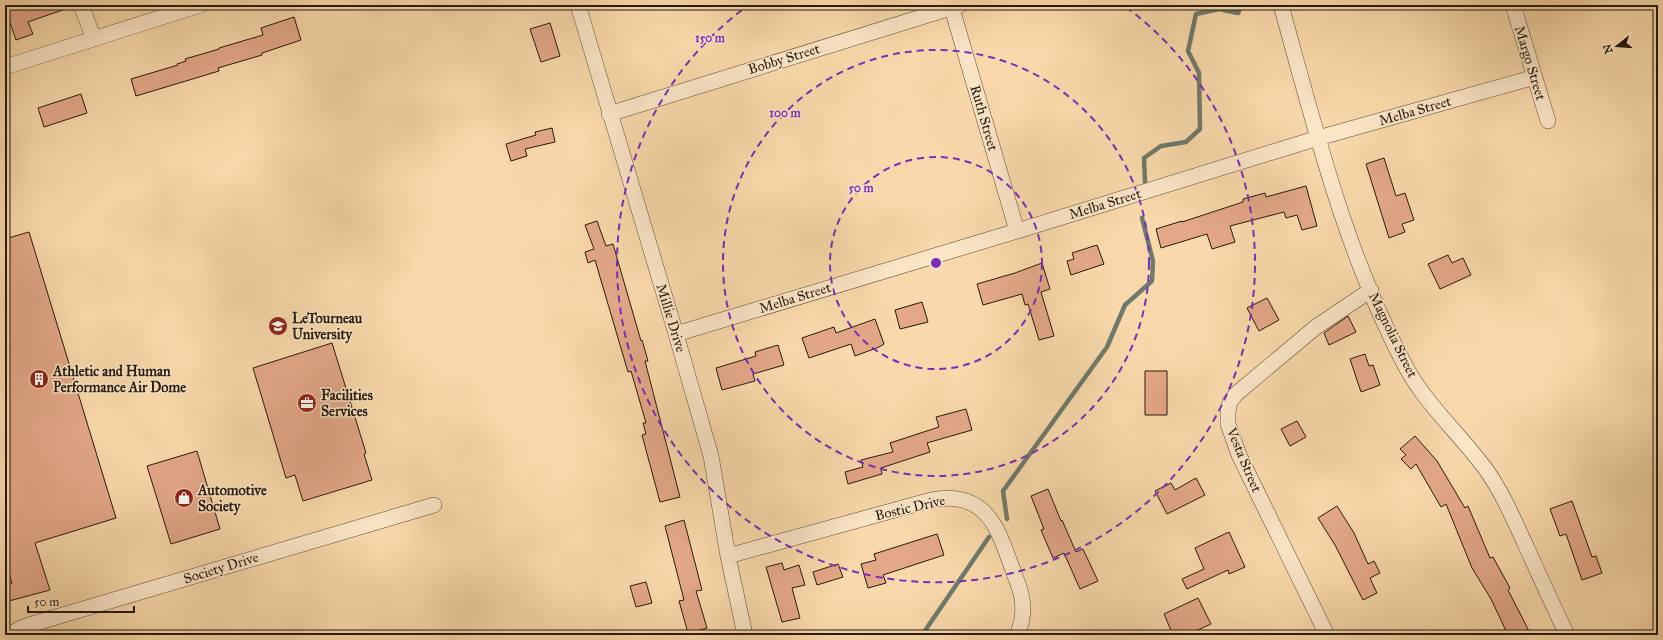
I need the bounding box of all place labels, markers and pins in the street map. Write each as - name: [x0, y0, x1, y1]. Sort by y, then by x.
- centre of rings: [929, 256, 943, 270]
- place label: LeTourneau University: [292, 310, 363, 344]
- school or university icon: LeTourneau University: [267, 315, 289, 337]
- place label: Athletic and Human Performance Air Dome: [52, 363, 186, 396]
- building icon: Athletic and Human Performance Air Dome: [28, 368, 50, 390]
- place label: Facilities Services: [321, 387, 373, 420]
- office icon: Facilities Services: [296, 392, 318, 414]
- place label: Automotive Society: [197, 482, 267, 516]
- shop icon: Automotive Society: [173, 487, 195, 509]

